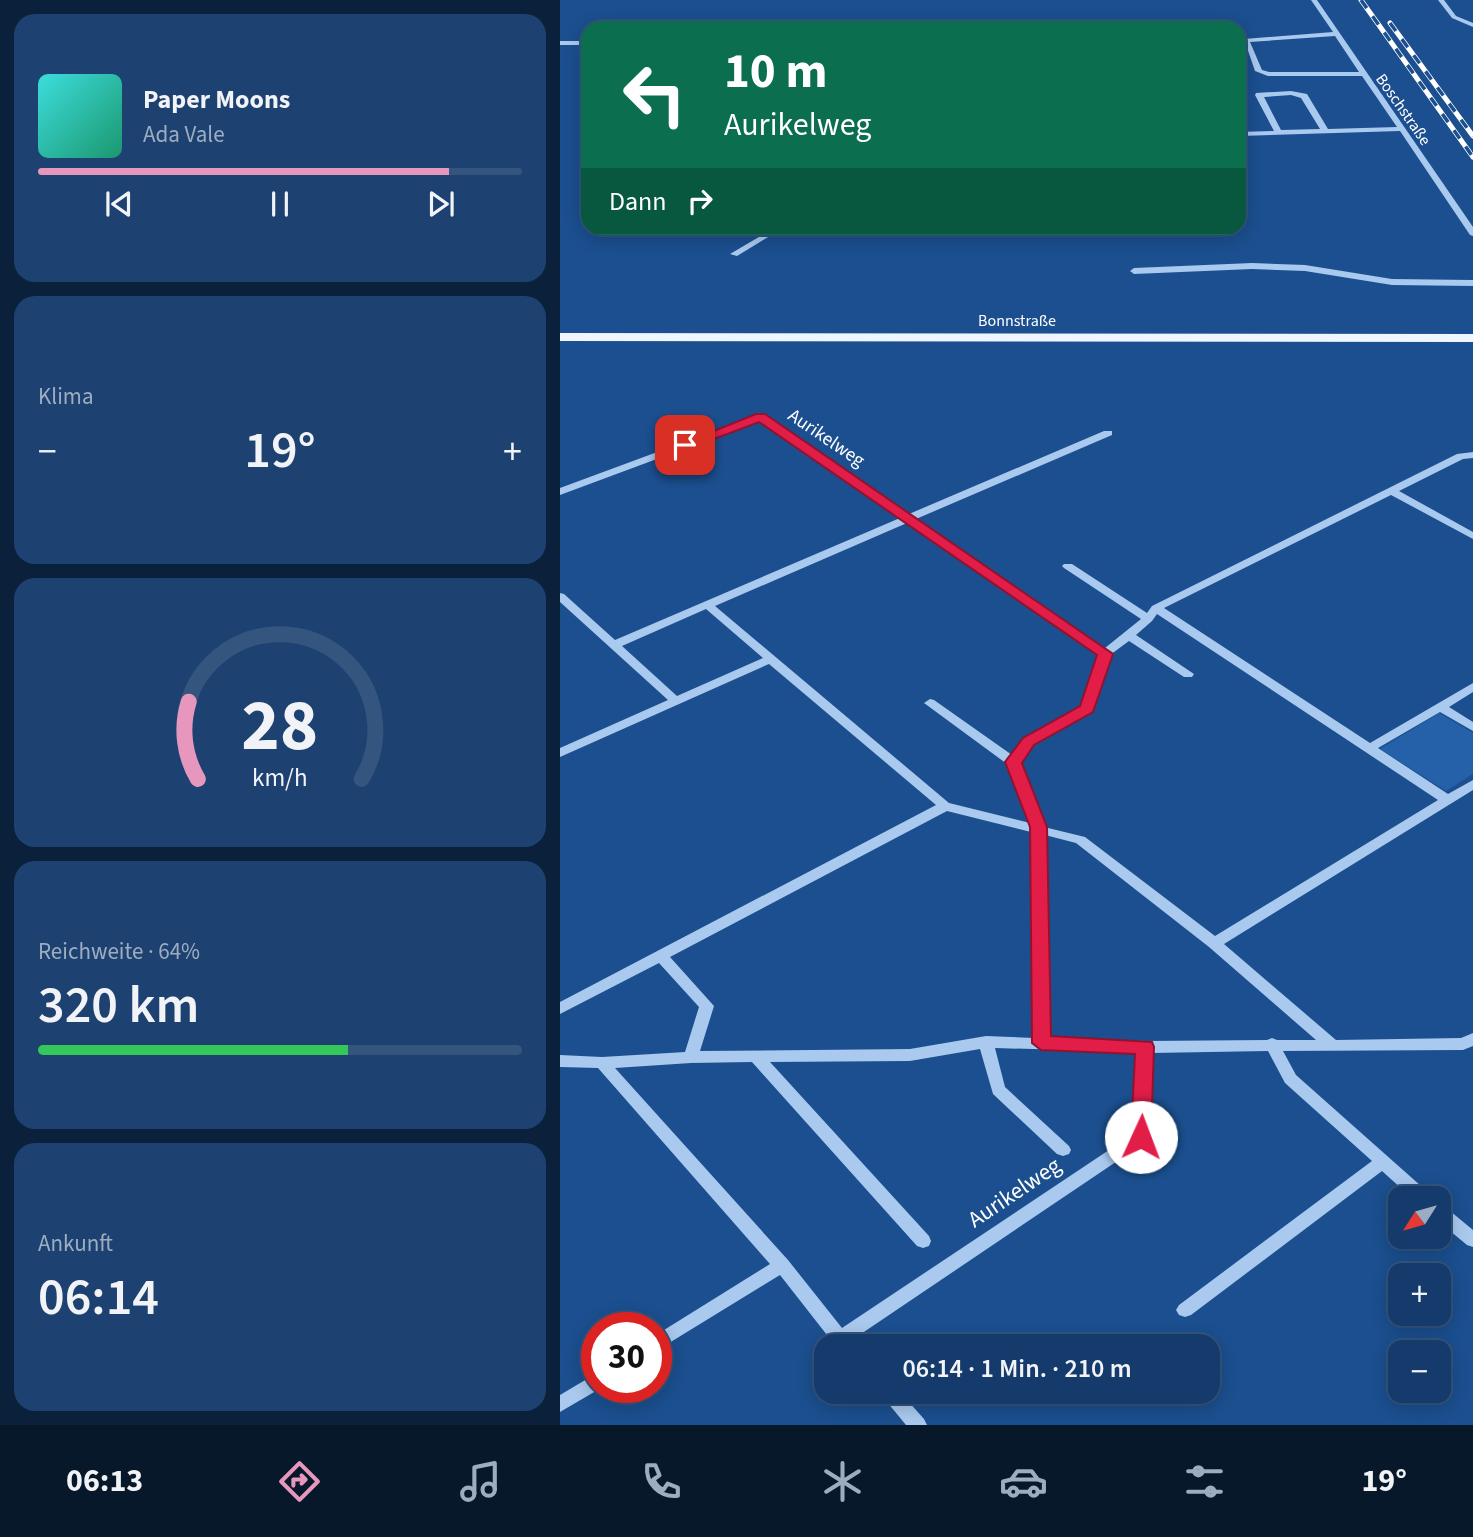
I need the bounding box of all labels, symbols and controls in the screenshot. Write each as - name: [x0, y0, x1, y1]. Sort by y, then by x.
- text: 10 m: [724, 37, 828, 107]
- icon: left: [609, 49, 700, 140]
- street label: Boschstraße: [1370, 69, 1436, 150]
- text: Paper Moons: [143, 81, 290, 118]
- text: Aurikelweg: [724, 102, 871, 148]
- text: Ada Vale: [143, 118, 225, 151]
- icon: right: [681, 182, 719, 220]
- text: Dann: [609, 183, 667, 220]
- icon: previous: [100, 185, 138, 223]
- icon: pause: [261, 185, 299, 223]
- icon: next: [422, 185, 460, 223]
- street label: Bonnstraße: [978, 310, 1056, 332]
- text: Klima: [38, 380, 94, 413]
- street label: Aurikelweg: [782, 403, 870, 474]
- text: 19°: [244, 414, 316, 488]
- pin: [655, 415, 715, 475]
- text: −: [38, 425, 57, 479]
- text: +: [503, 425, 522, 479]
- icon: arrive: [666, 426, 704, 464]
- text: 28: [242, 674, 318, 778]
- text: km/h: [252, 759, 308, 795]
- text: Reichweite · 64%: [38, 935, 200, 968]
- text: 320 km: [38, 969, 199, 1043]
- position arrow: [1104, 1100, 1178, 1174]
- street label: Aurikelweg: [961, 1149, 1068, 1236]
- north arrow: [1388, 1186, 1451, 1250]
- map controls: [1388, 1186, 1451, 1403]
- text: Ankunft: [38, 1227, 113, 1260]
- text: 06:14: [38, 1261, 159, 1335]
- button: +: [1388, 1263, 1451, 1326]
- speed limit sign: 30: [581, 1312, 672, 1403]
- button: −: [1388, 1340, 1451, 1403]
- text: 06:14 · 1 Min. · 210 m: [902, 1350, 1132, 1387]
- icon: directions: [275, 1457, 324, 1506]
- icon: music: [456, 1457, 505, 1506]
- icon: phone: [637, 1457, 686, 1506]
- icon: climate: [818, 1457, 867, 1506]
- icon: car: [999, 1457, 1048, 1506]
- icon: filters: [1180, 1457, 1229, 1506]
- text: 06:13: [66, 1458, 143, 1504]
- text: 19°: [1361, 1458, 1407, 1504]

